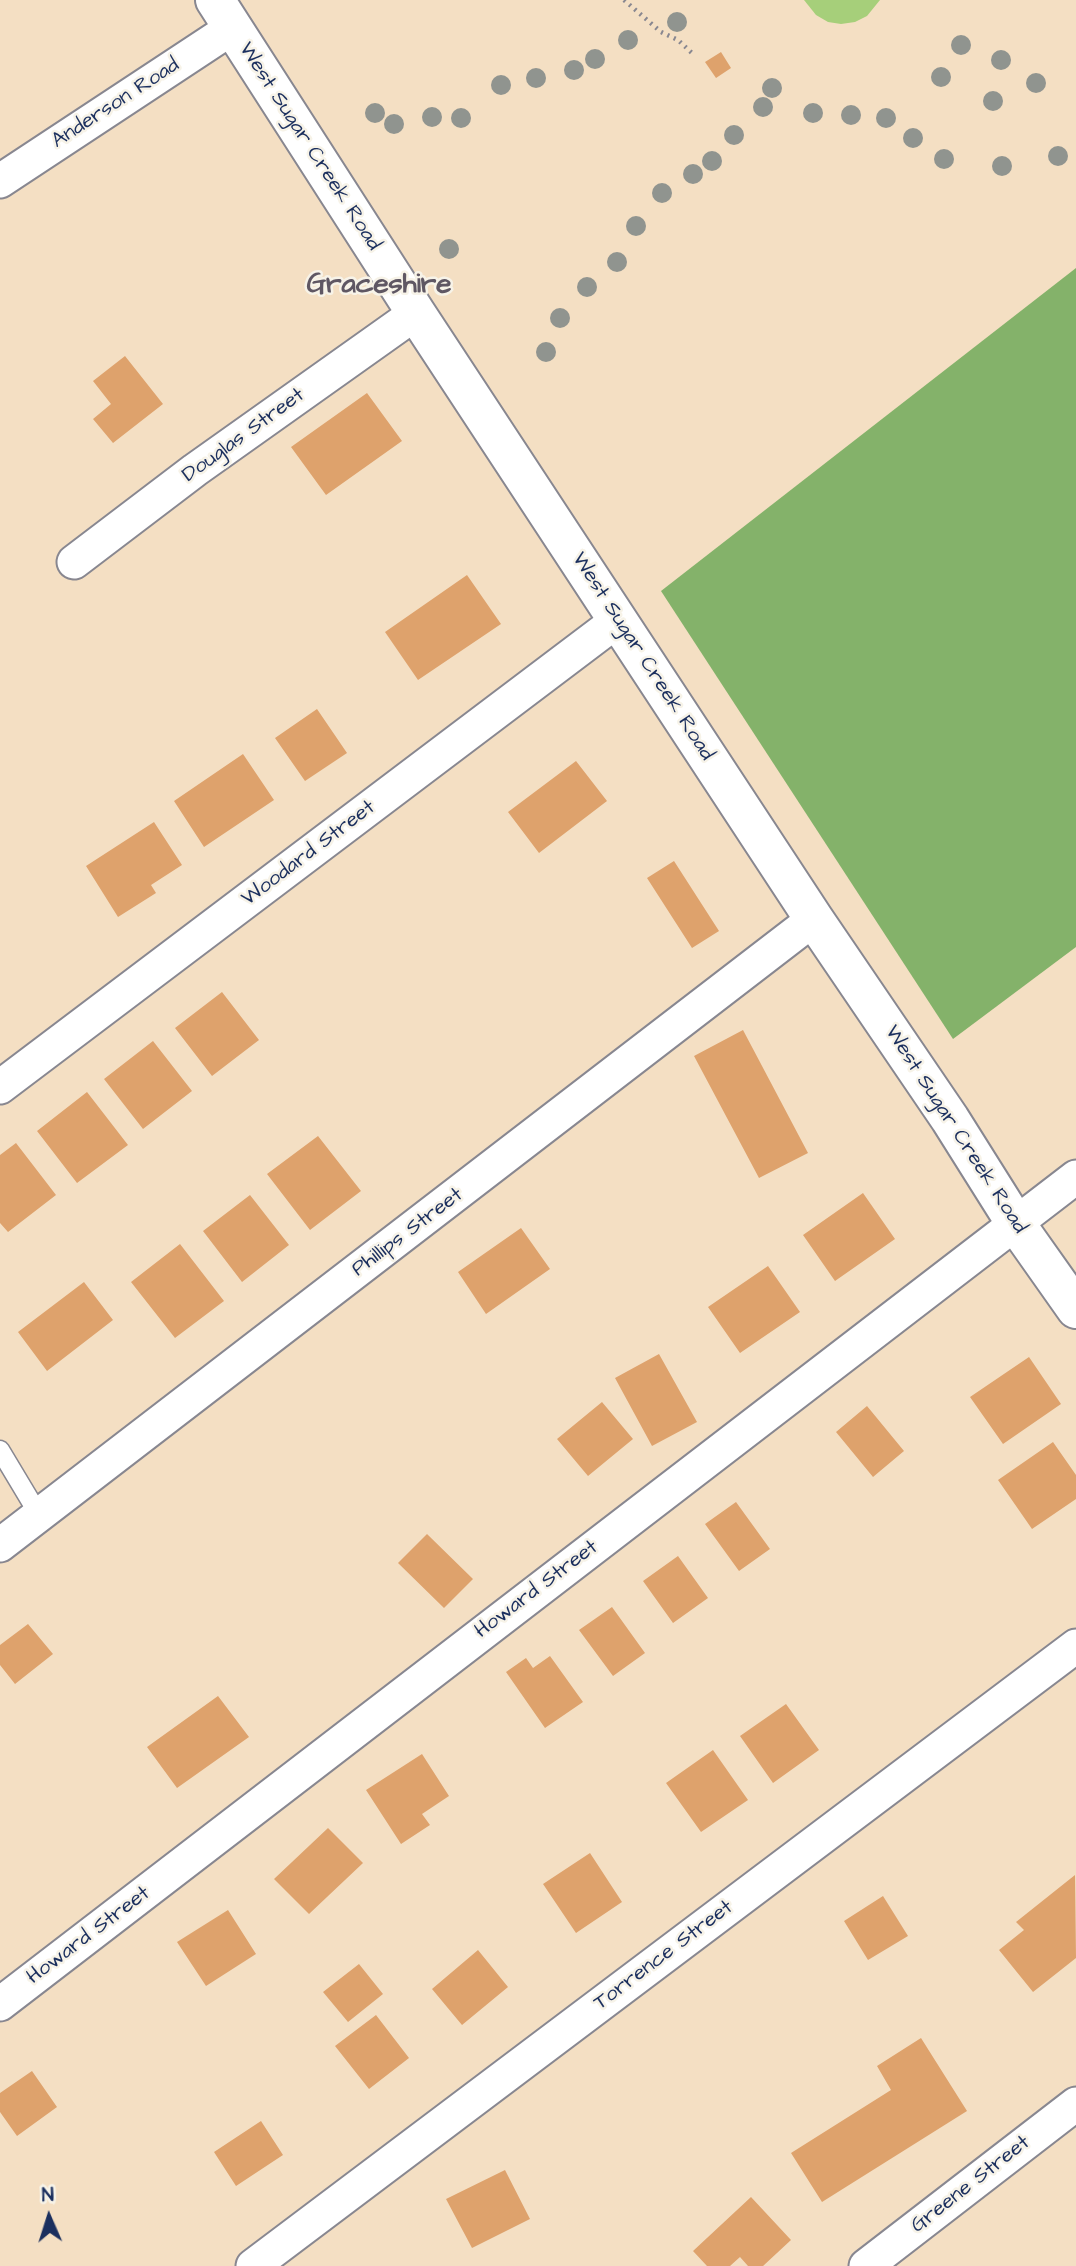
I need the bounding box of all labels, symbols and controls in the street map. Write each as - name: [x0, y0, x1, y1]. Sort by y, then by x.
- street label: West Sugar Creek Road: [232, 38, 386, 256]
- street label: Anderson Road: [47, 53, 185, 155]
- district label: Graceshire: [307, 269, 451, 303]
- street label: Douglas Street: [178, 383, 310, 489]
- street label: West Sugar Creek Road: [565, 548, 719, 766]
- street label: Woodard Street: [237, 796, 381, 912]
- street label: West Sugar Creek Road: [878, 1021, 1032, 1239]
- street label: Phillips Street: [348, 1183, 468, 1283]
- street label: Howard Street: [470, 1535, 604, 1645]
- street label: Howard Street: [22, 1881, 156, 1991]
- street label: Torrence Street: [589, 1895, 739, 2017]
- street label: Greene Street: [907, 2131, 1035, 2239]
- north arrow: [14, 2182, 84, 2252]
- text: N: [41, 2182, 55, 2209]

